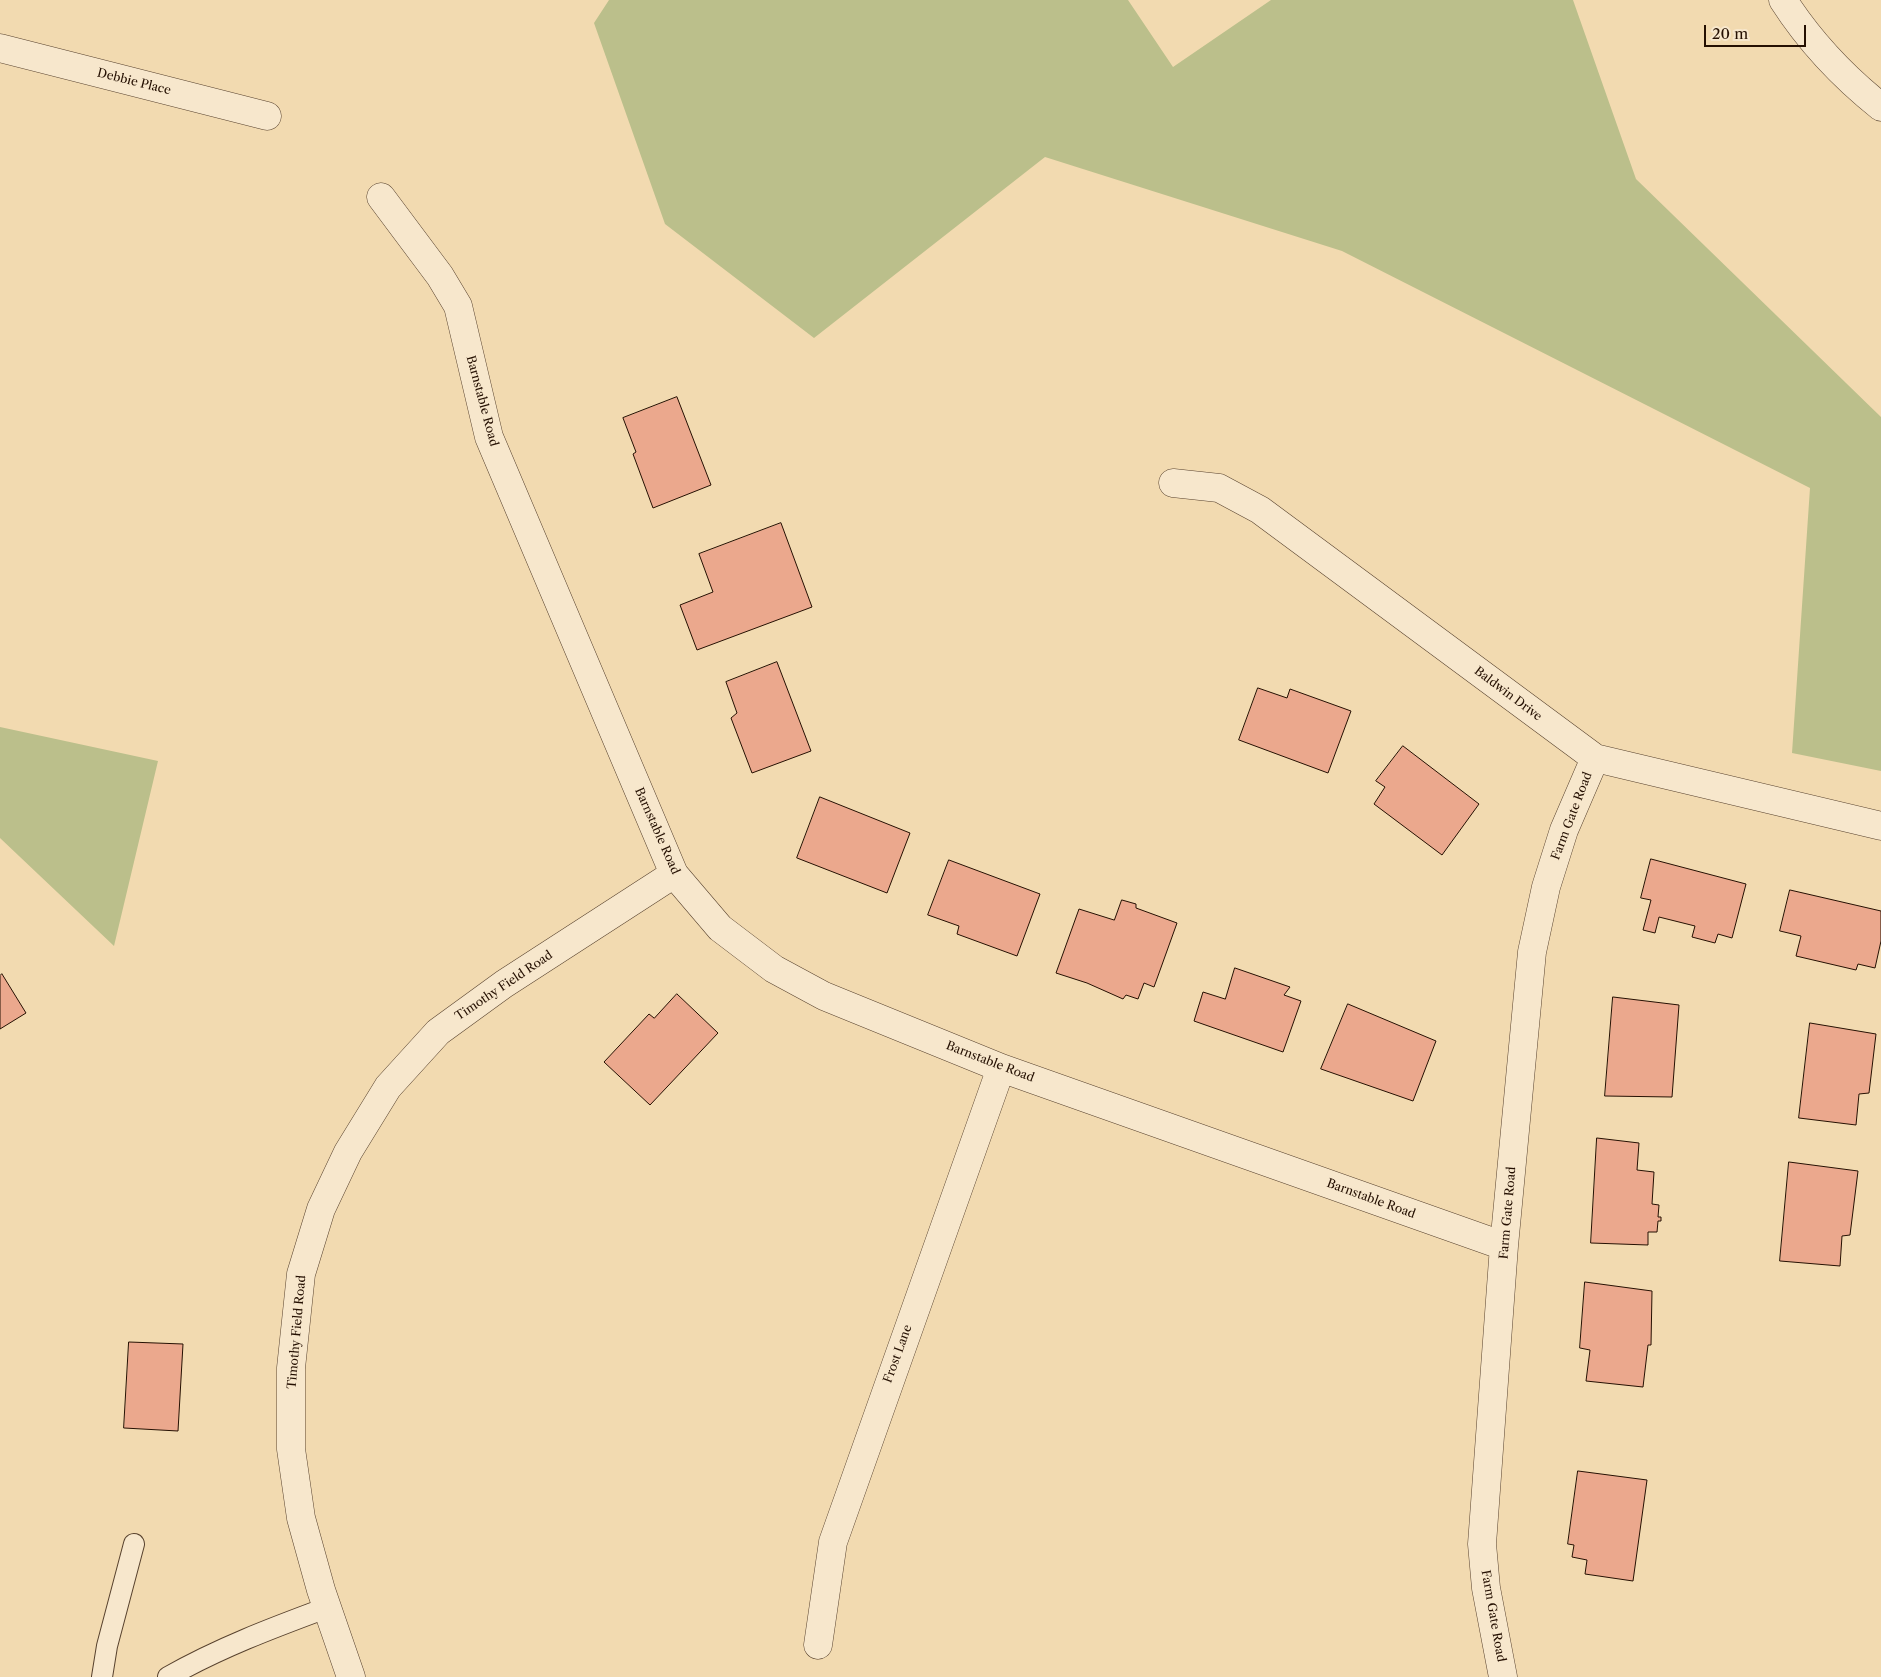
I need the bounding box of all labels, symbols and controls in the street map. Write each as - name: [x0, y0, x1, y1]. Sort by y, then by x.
- scale bar: [1706, 15, 1808, 47]
- text: 20 m: [1712, 24, 1748, 43]
- street label: Debbie Place: [96, 66, 172, 98]
- street label: Barnstable Road: [463, 354, 501, 448]
- street label: Baldwin Drive: [1471, 664, 1545, 724]
- street label: Farm Gate Road: [1549, 770, 1595, 862]
- street label: Barnstable Road: [631, 785, 683, 877]
- street label: Timothy Field Road: [453, 948, 555, 1024]
- street label: Barnstable Road: [944, 1039, 1036, 1085]
- street label: Farm Gate Road: [1497, 1166, 1519, 1260]
- street label: Barnstable Road: [1325, 1176, 1417, 1222]
- street label: Timothy Field Road: [285, 1274, 309, 1390]
- street label: Frost Lane: [881, 1323, 915, 1385]
- street label: Farm Gate Road: [1478, 1569, 1508, 1663]

